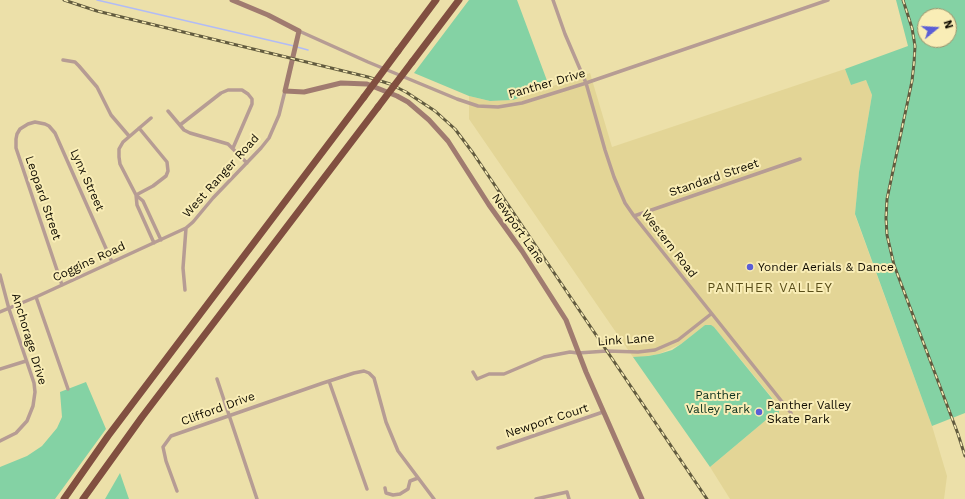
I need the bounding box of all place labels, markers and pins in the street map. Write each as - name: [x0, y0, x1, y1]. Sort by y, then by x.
- place label: Yonder Aerials & Dance: [758, 260, 894, 274]
- marker: Yonder Aerials & Dance: [745, 262, 755, 272]
- place label: Panther Valley Skate Park: [767, 398, 851, 426]
- marker: Panther Valley Skate Park: [754, 407, 764, 417]

